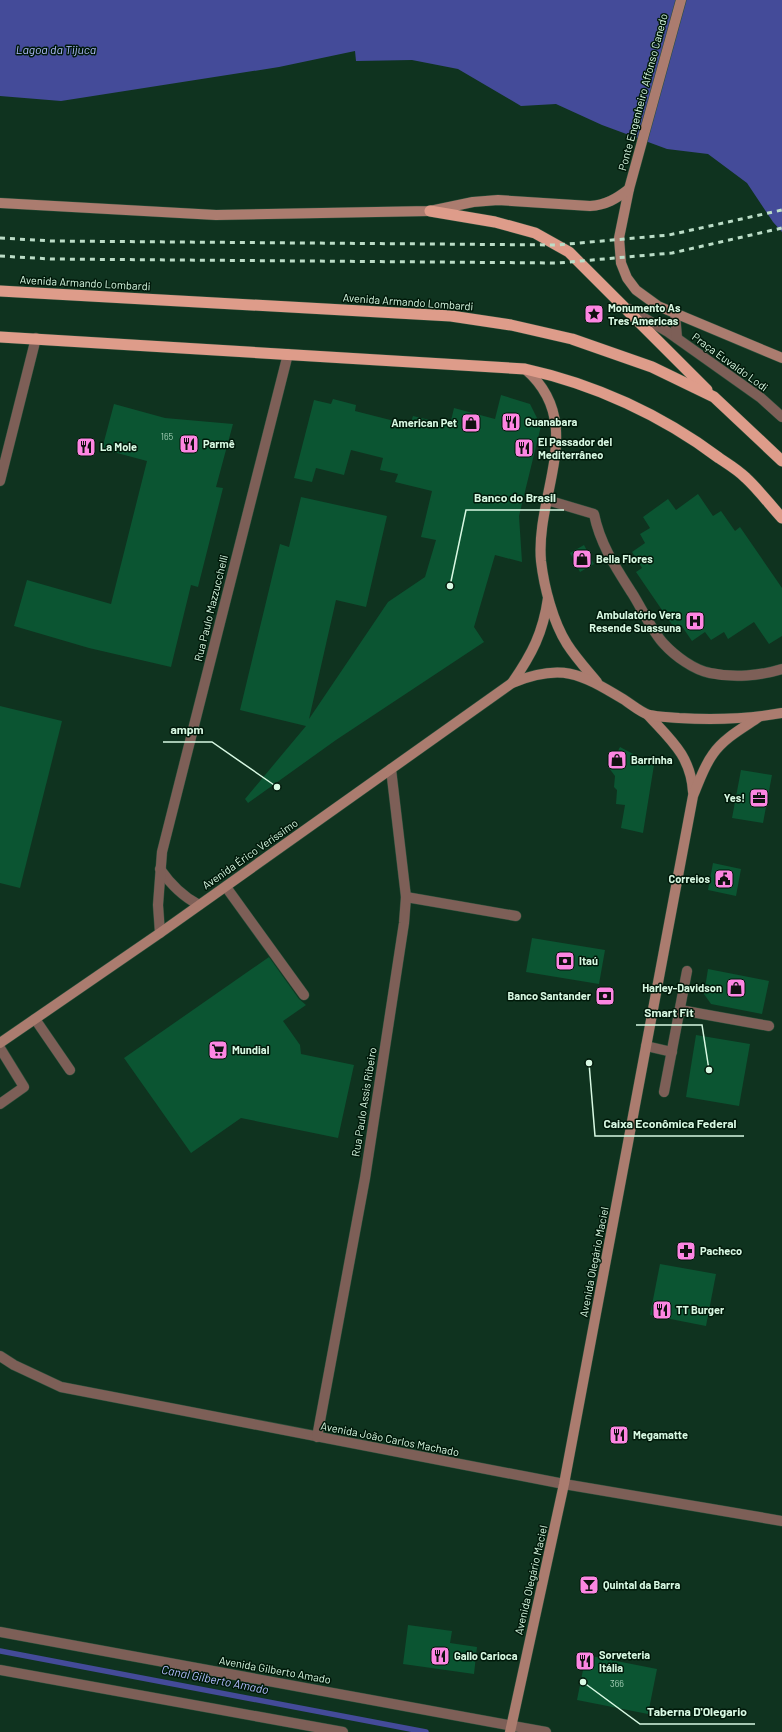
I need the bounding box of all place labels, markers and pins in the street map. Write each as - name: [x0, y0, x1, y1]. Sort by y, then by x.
- place label: Monumento As Tres Americas: [608, 301, 681, 327]
- place icon: Monumento As Tres Americas: [583, 303, 605, 325]
- restaurant icon: Guanabara: [500, 411, 522, 433]
- shop icon: American Pet: [460, 412, 482, 434]
- place label: Guanabara: [525, 415, 578, 428]
- place label: American Pet: [391, 416, 457, 429]
- restaurant icon: Parmê: [178, 433, 200, 455]
- place label: El Passador del Mediterrâneo: [538, 435, 612, 461]
- restaurant icon: La Mole: [75, 436, 97, 458]
- place label: Parmê: [203, 437, 235, 450]
- restaurant icon: El Passador del Mediterrâneo: [513, 437, 535, 459]
- place label: La Mole: [100, 440, 137, 453]
- callout: Banco do Brasil: [466, 486, 564, 510]
- shop icon: Bella Flores: [571, 548, 593, 570]
- place label: Bella Flores: [596, 552, 653, 565]
- place label: Ambulatório Vera Resende Suassuna: [589, 608, 681, 634]
- hospital icon: Ambulatório Vera Resende Suassuna: [684, 610, 706, 632]
- callout: ampm: [163, 718, 212, 742]
- shop icon: Barrinha: [606, 749, 628, 771]
- place label: Barrinha: [631, 753, 673, 766]
- office icon: Yes!: [748, 787, 770, 809]
- place label: Yes!: [724, 791, 745, 804]
- public building icon: Correios: [713, 868, 735, 890]
- place label: Correios: [668, 872, 710, 885]
- bank icon: Itaú: [554, 950, 576, 972]
- place label: Itaú: [579, 954, 598, 967]
- shop icon: Harley-Davidson: [725, 977, 747, 999]
- place label: Harley-Davidson: [642, 981, 722, 994]
- bank icon: Banco Santander: [594, 985, 616, 1007]
- place label: Banco Santander: [508, 989, 592, 1002]
- callout: Smart Fit: [636, 1001, 702, 1025]
- supermarket icon: Mundial: [207, 1039, 229, 1061]
- place label: Mundial: [232, 1043, 270, 1056]
- callout: Caixa Econômica Federal: [595, 1112, 744, 1136]
- pharmacy icon: Pacheco: [675, 1240, 697, 1262]
- place label: Pacheco: [700, 1244, 742, 1257]
- restaurant icon: TT Burger: [651, 1299, 673, 1321]
- place label: TT Burger: [676, 1303, 725, 1316]
- restaurant icon: Megamatte: [608, 1424, 630, 1446]
- place label: Megamatte: [633, 1428, 688, 1441]
- bar icon: Quintal da Barra: [578, 1574, 600, 1596]
- place label: Quintal da Barra: [603, 1578, 680, 1591]
- restaurant icon: Gallo Carioca: [429, 1645, 451, 1667]
- place label: Sorveteria Itália: [599, 1648, 650, 1674]
- place label: Gallo Carioca: [454, 1649, 518, 1662]
- restaurant icon: Sorveteria Itália: [574, 1650, 596, 1672]
- callout: Taberna D'Olegario: [640, 1700, 755, 1724]

